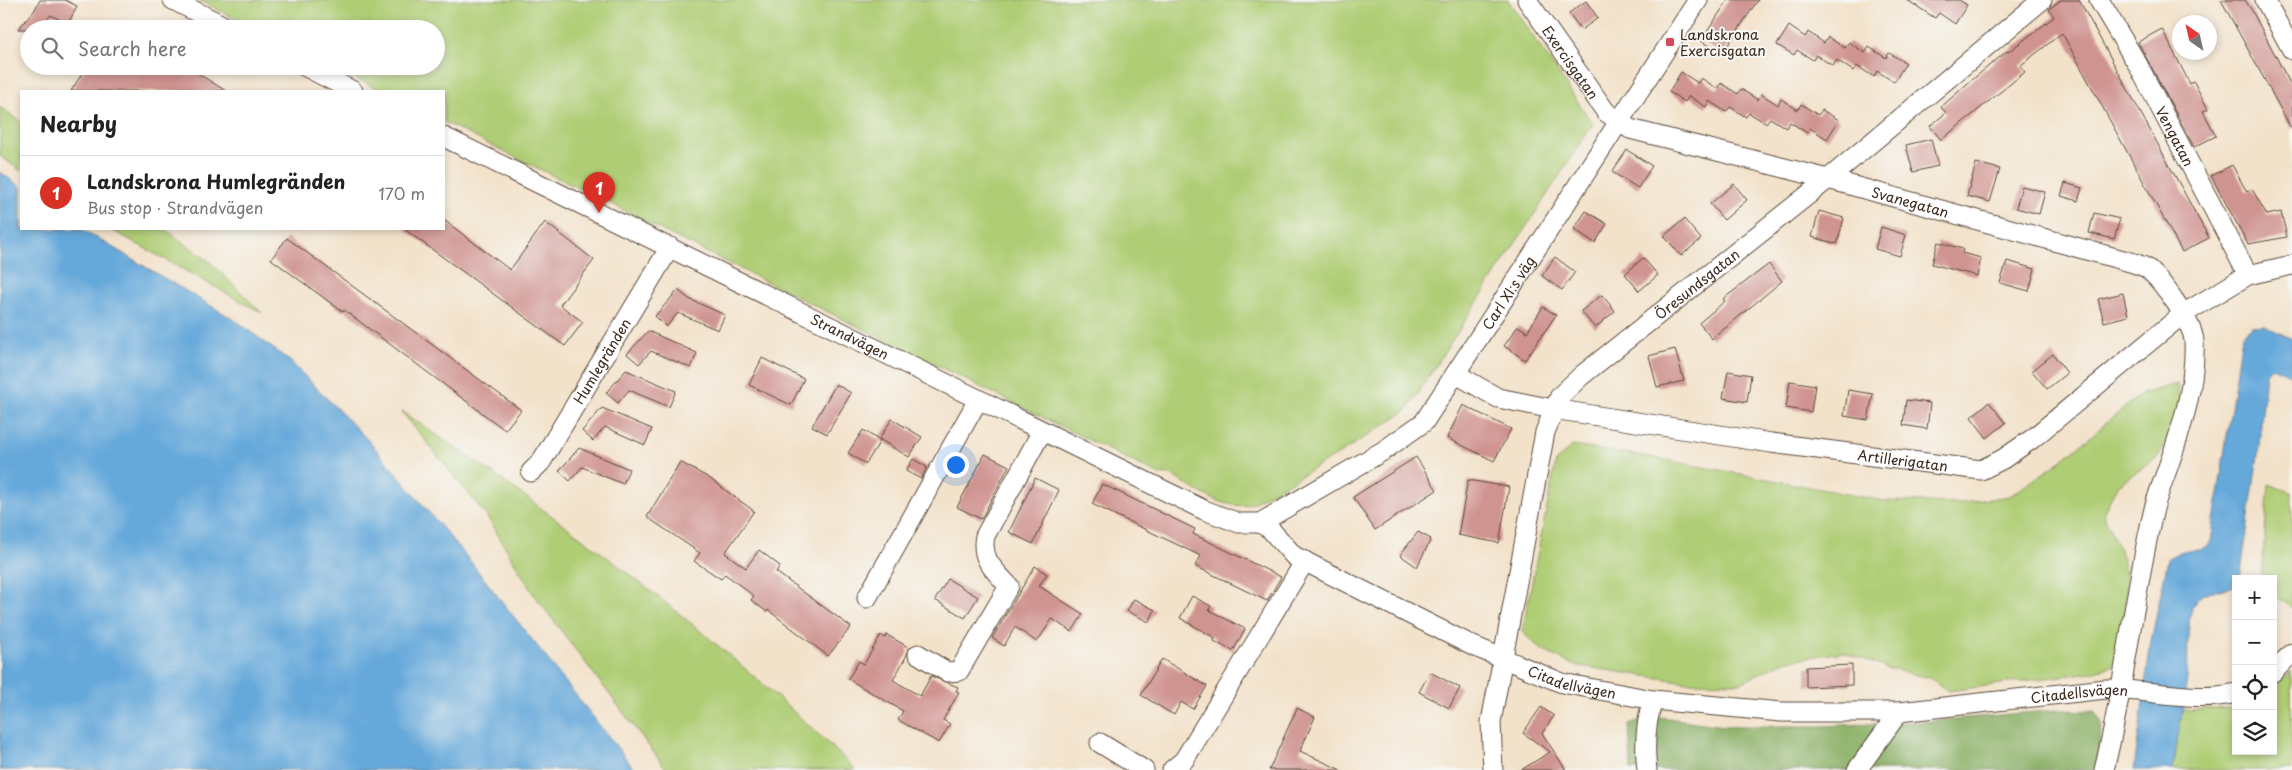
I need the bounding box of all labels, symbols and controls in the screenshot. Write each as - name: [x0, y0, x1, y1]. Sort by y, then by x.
- north arrow: [2172, 15, 2217, 60]
- search box: [20, 20, 445, 75]
- street label: Exercisgatan: [1538, 21, 1604, 103]
- place label: Landskrona Exercisgatan: [1680, 24, 1766, 61]
- icon: search: [38, 34, 66, 62]
- text: Search here: [78, 34, 187, 62]
- marker: Landskrona Exercisgatan: [1664, 36, 1676, 48]
- street label: Vengatan: [2151, 102, 2200, 170]
- text: Nearby: [40, 107, 117, 139]
- text: Landskrona Humlegränden: [87, 167, 345, 195]
- pin: 1: [583, 172, 615, 213]
- text: 1: [52, 181, 60, 205]
- text: 170 m: [379, 181, 425, 205]
- street label: Svanegatan: [1869, 181, 1951, 222]
- text: Bus stop · Strandvägen: [87, 195, 263, 219]
- street label: Öresundsgatan: [1650, 243, 1744, 324]
- street label: Carl XI:s väg: [1476, 252, 1540, 334]
- street label: Strandvägen: [807, 308, 893, 364]
- street label: Humlegränden: [568, 314, 636, 408]
- street label: Artillerigatan: [1857, 444, 1949, 476]
- your location: [943, 452, 969, 478]
- map controls: [2232, 575, 2277, 755]
- button: +: [2232, 575, 2277, 620]
- button: −: [2232, 620, 2277, 665]
- street label: Citadellvägen: [1525, 660, 1618, 703]
- button: locate: [2232, 665, 2277, 710]
- street label: Citadellsvägen: [2029, 678, 2129, 708]
- button: layers: [2232, 710, 2277, 755]

